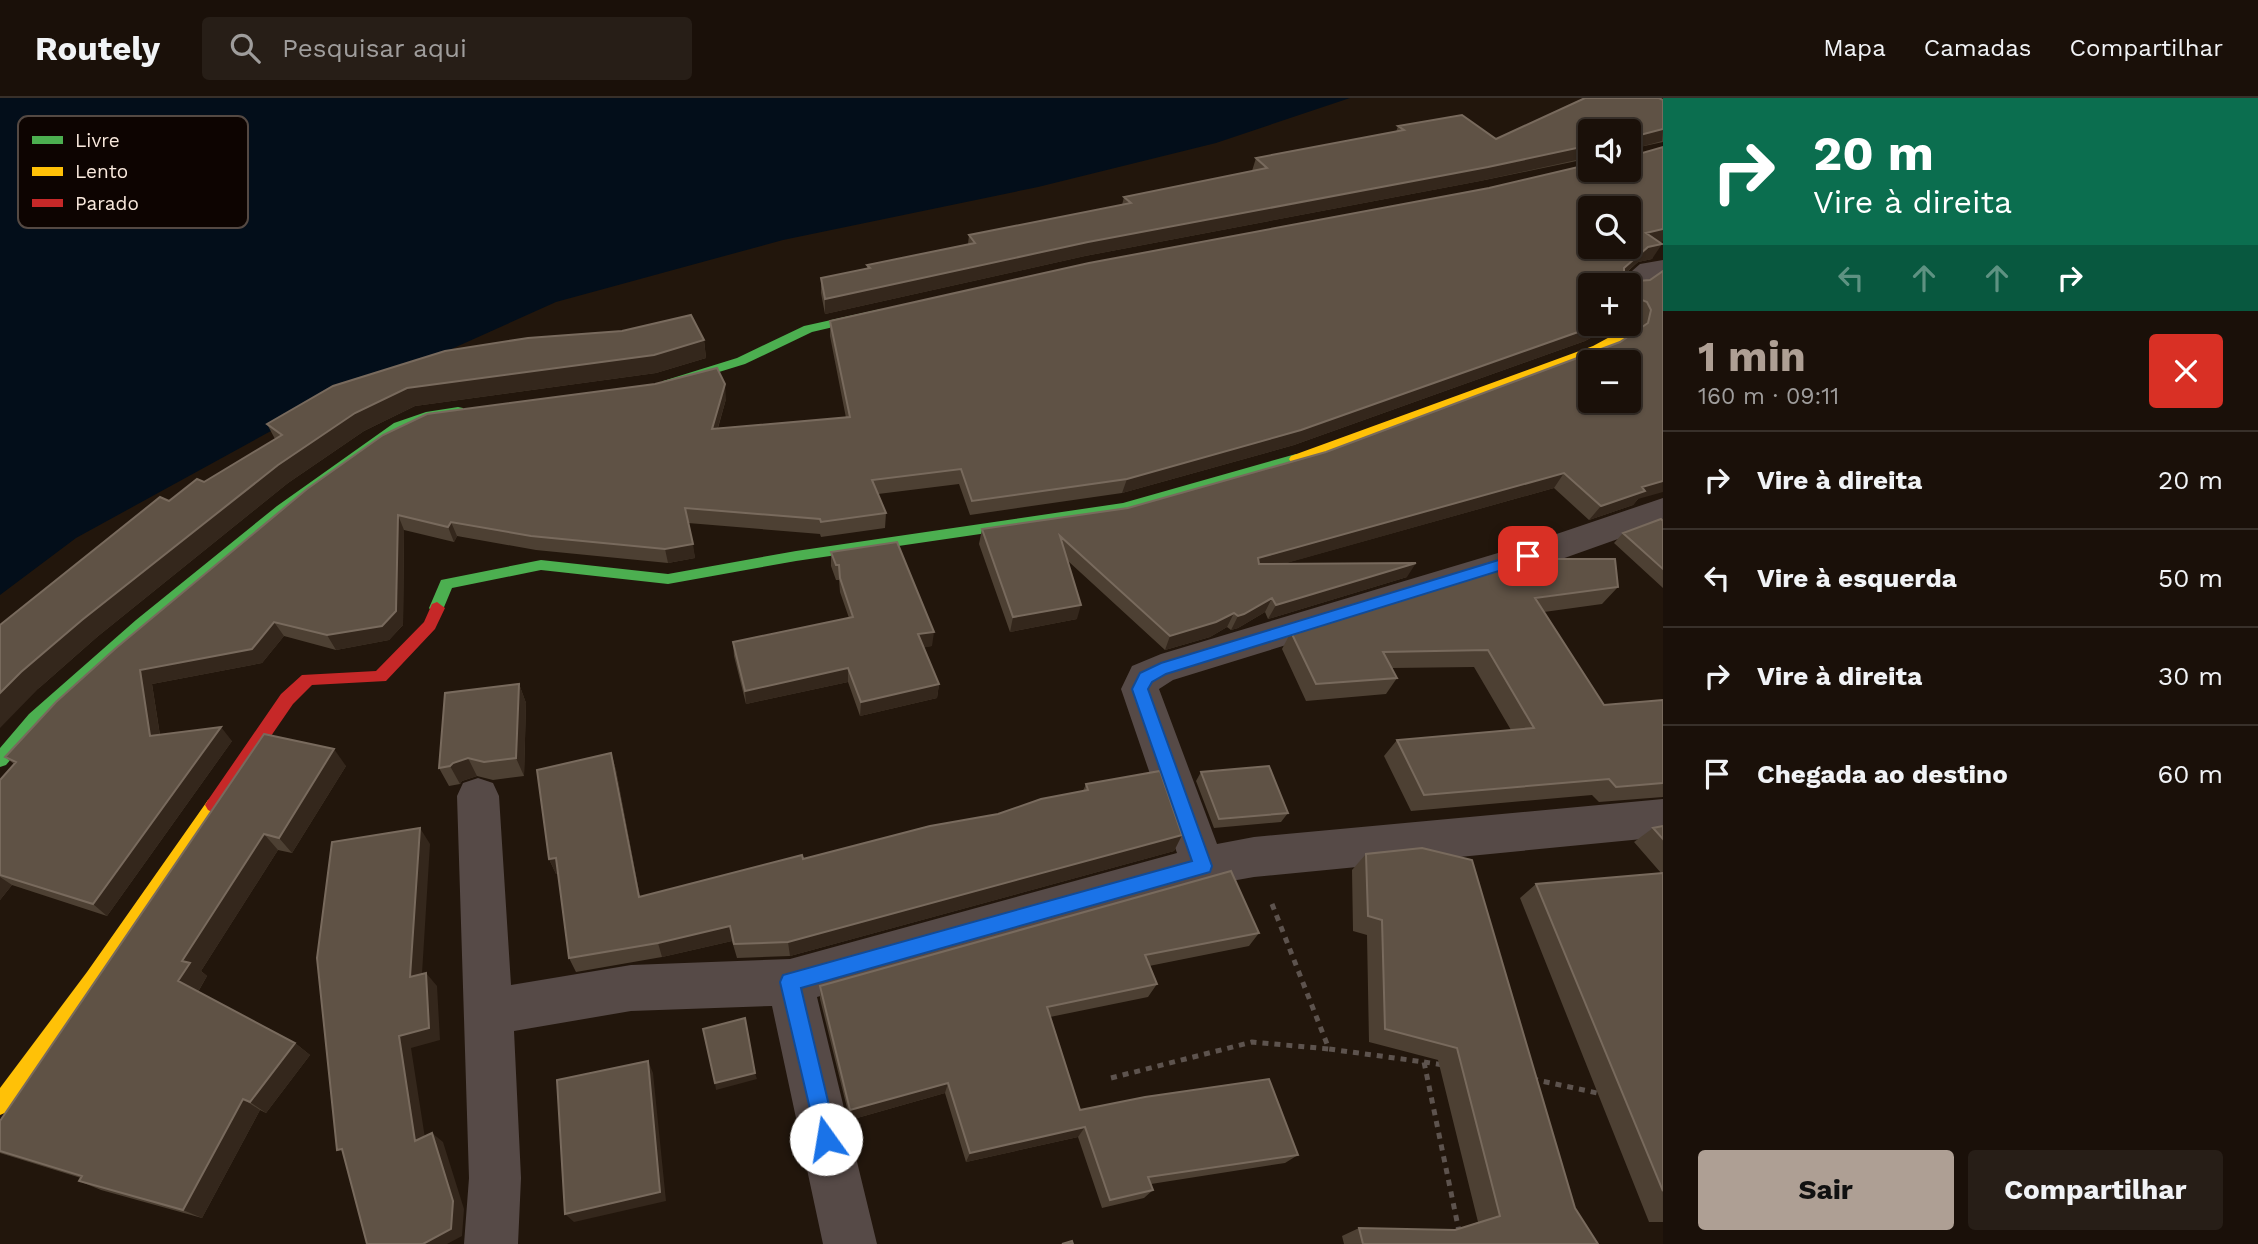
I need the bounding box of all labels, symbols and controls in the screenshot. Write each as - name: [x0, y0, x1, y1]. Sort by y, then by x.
- search box: [202, 17, 692, 80]
- text: Routely: [35, 29, 160, 68]
- icon: search: [226, 29, 264, 67]
- text: Pesquisar aqui: [282, 33, 467, 63]
- text: Mapa: [1823, 34, 1886, 62]
- text: Camadas: [1924, 34, 2032, 62]
- text: Compartilhar: [2070, 34, 2223, 62]
- legend: [18, 116, 248, 228]
- map controls: [1578, 119, 1641, 413]
- button: sound: [1578, 119, 1641, 182]
- text: 20 m: [1813, 124, 1934, 182]
- icon: right: [1698, 126, 1789, 217]
- text: Livre: [75, 129, 120, 152]
- text: Lento: [75, 160, 128, 183]
- text: Vire à direita: [1813, 183, 2012, 221]
- text: Parado: [75, 192, 139, 215]
- button: search: [1578, 196, 1641, 259]
- icon: left: [1832, 259, 1870, 297]
- icon: ahead: [1905, 259, 1943, 297]
- icon: ahead: [1978, 259, 2016, 297]
- icon: right: [2051, 259, 2089, 297]
- button: +: [1578, 273, 1641, 336]
- text: 1 min: [1698, 332, 1806, 381]
- button: close: [2149, 334, 2223, 408]
- button: −: [1578, 350, 1641, 413]
- text: 160 m · 09:11: [1698, 383, 1839, 410]
- icon: right: [1698, 461, 1736, 499]
- text: Vire à direita: [1757, 465, 1922, 495]
- text: 20 m: [2158, 465, 2223, 495]
- pin: [1498, 526, 1558, 586]
- icon: arrive: [1509, 537, 1547, 575]
- icon: left: [1698, 559, 1736, 597]
- text: Vire à esquerda: [1757, 563, 1957, 593]
- text: 50 m: [2158, 563, 2223, 593]
- icon: right: [1698, 657, 1736, 695]
- text: Vire à direita: [1757, 661, 1922, 691]
- text: 30 m: [2158, 661, 2223, 691]
- icon: arrive: [1698, 755, 1736, 793]
- text: Chegada ao destino: [1757, 759, 2008, 789]
- text: 60 m: [2157, 759, 2223, 789]
- position arrow: [789, 1102, 863, 1176]
- button: Sair: [1698, 1150, 1954, 1230]
- button: Compartilhar: [1968, 1150, 2223, 1230]

